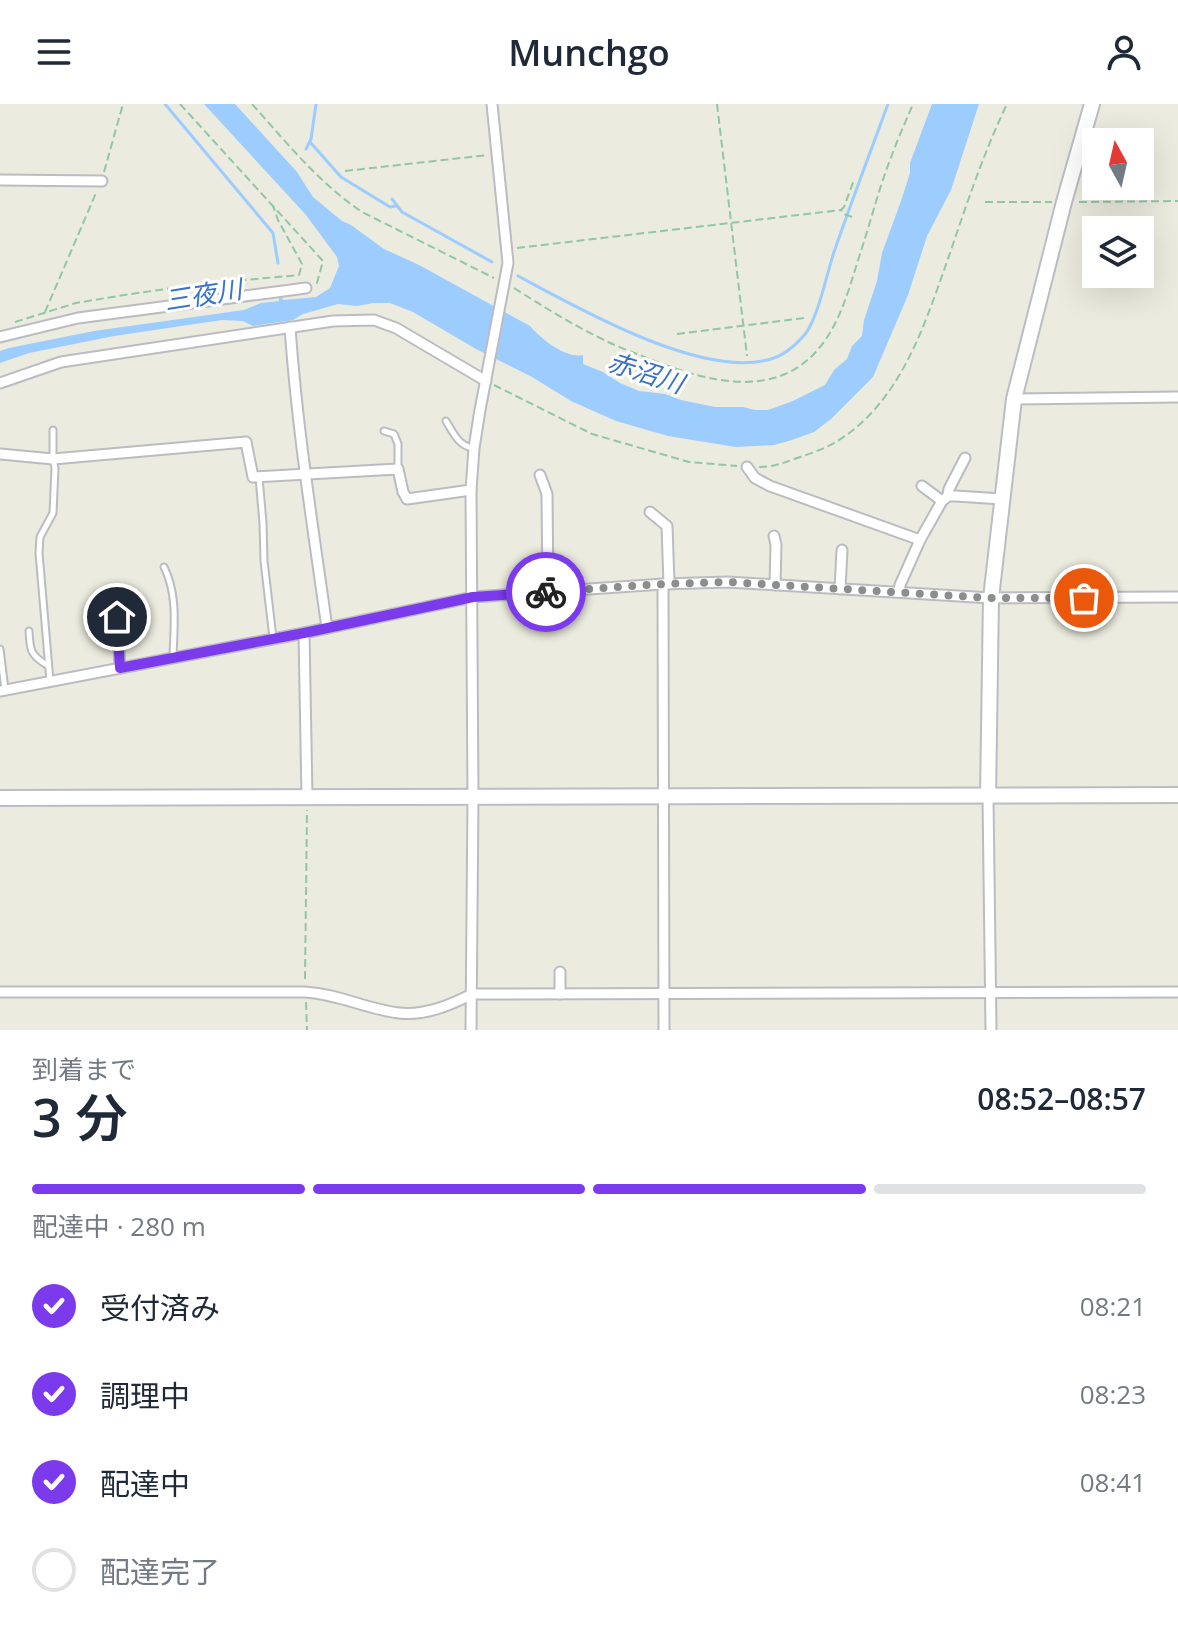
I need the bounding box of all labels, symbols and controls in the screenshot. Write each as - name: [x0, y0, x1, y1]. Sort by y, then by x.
- text: Munchgo: [508, 28, 670, 77]
- icon: menu: [32, 30, 76, 74]
- icon: person: [1102, 30, 1146, 74]
- north arrow: [1082, 128, 1154, 200]
- map controls: [1082, 128, 1154, 288]
- button: layers: [1082, 216, 1154, 288]
- water label: 三夜川: [162, 270, 247, 318]
- water label: 赤沼川: [603, 343, 691, 402]
- courier: [506, 552, 586, 632]
- pin: [1050, 564, 1118, 632]
- icon: bike: [524, 570, 568, 614]
- icon: bag: [1062, 576, 1106, 620]
- pin: [83, 583, 151, 651]
- icon: home: [95, 595, 139, 639]
- text: 到着まで: [32, 1051, 136, 1087]
- text: 08:52–08:57: [977, 1078, 1146, 1119]
- text: 3 分: [32, 1081, 127, 1152]
- text: 配達中 · 280 m: [32, 1208, 206, 1244]
- icon: check: [32, 1284, 76, 1328]
- text: 受付済み: [100, 1287, 220, 1328]
- text: 08:21: [1080, 1288, 1146, 1324]
- icon: check: [32, 1372, 76, 1416]
- text: 調理中: [100, 1375, 190, 1416]
- text: 08:23: [1080, 1376, 1146, 1412]
- icon: check: [32, 1460, 76, 1504]
- text: 配達中: [100, 1463, 190, 1504]
- text: 08:41: [1080, 1464, 1146, 1500]
- text: 配達完了: [100, 1551, 220, 1592]

